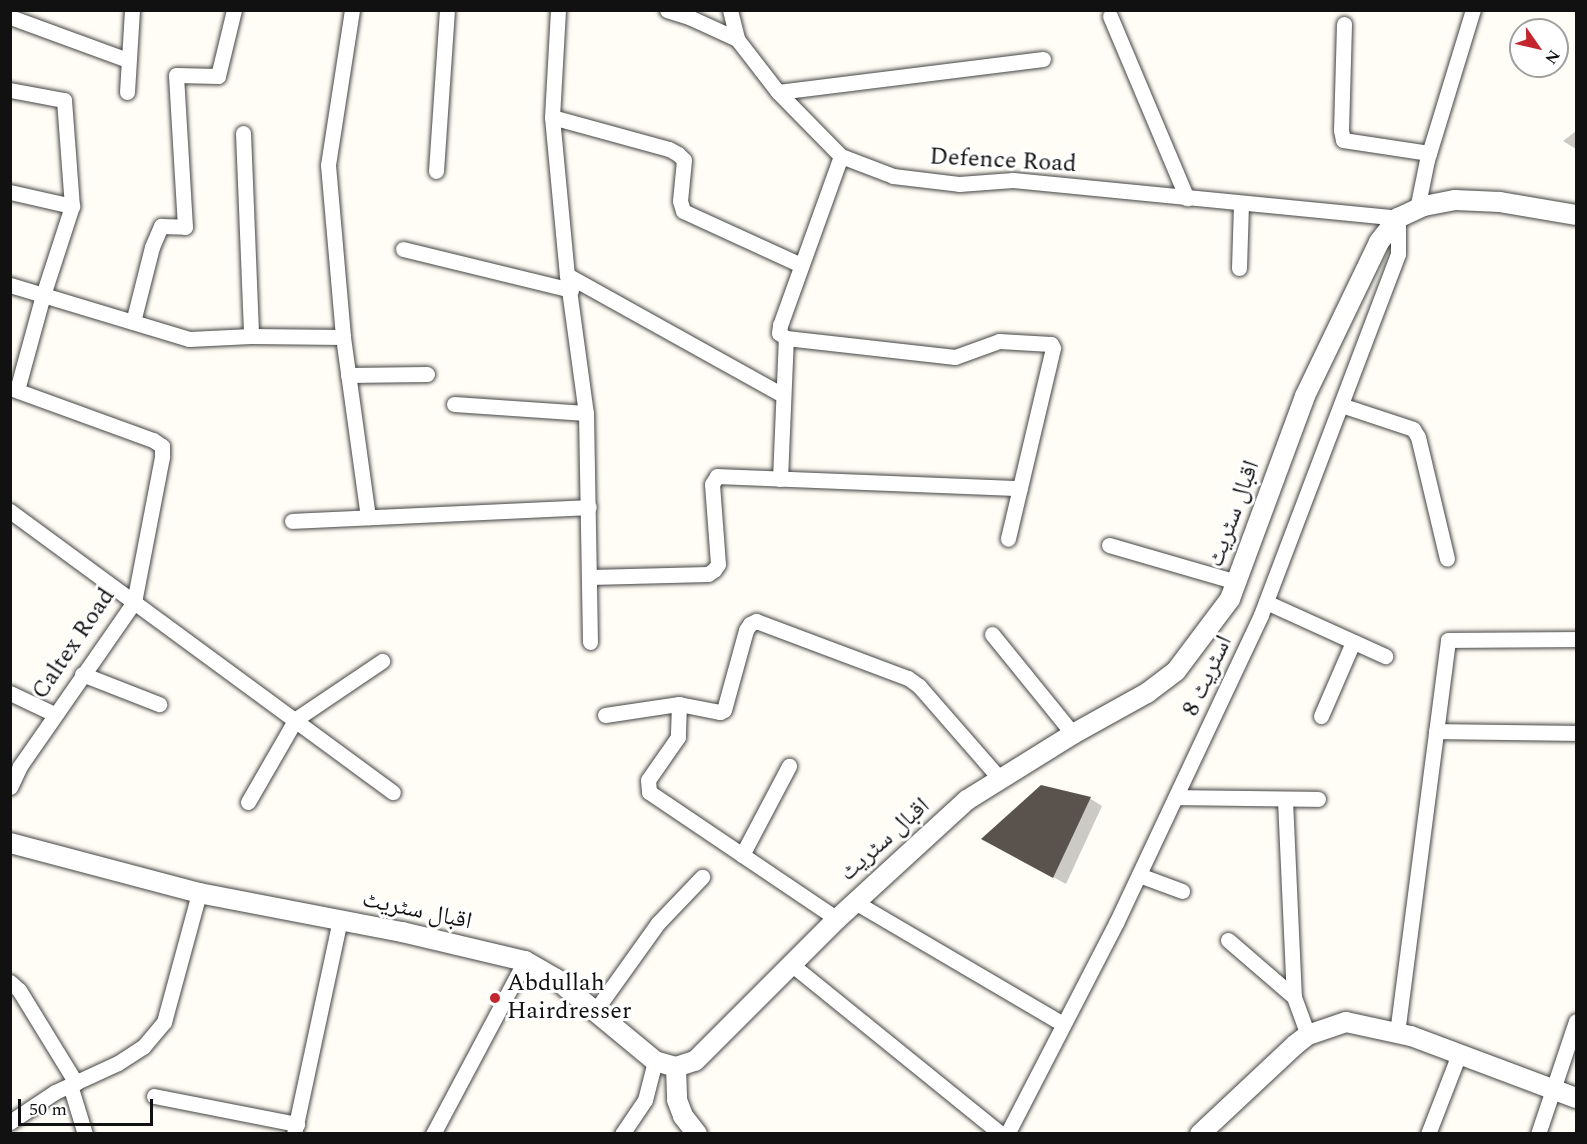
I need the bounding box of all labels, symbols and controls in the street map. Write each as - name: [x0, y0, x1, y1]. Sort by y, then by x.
- north arrow: [1509, 18, 1569, 78]
- text: N: [1539, 45, 1566, 69]
- street label: Defence Road: [929, 143, 1077, 179]
- street label: اقبال سٹریٹ: [1201, 457, 1267, 571]
- street label: Caltex Road: [26, 583, 122, 705]
- street label: اسٹریٹ 8: [1177, 631, 1239, 721]
- street label: اقبال سٹریٹ: [834, 792, 936, 888]
- street label: اقبال سٹریٹ: [360, 885, 474, 937]
- place label: Abdullah Hairdresser: [507, 970, 631, 1026]
- marker: Abdullah Hairdresser: [488, 991, 502, 1005]
- scale bar: [21, 1087, 156, 1125]
- text: 50 m: [29, 1096, 67, 1123]

